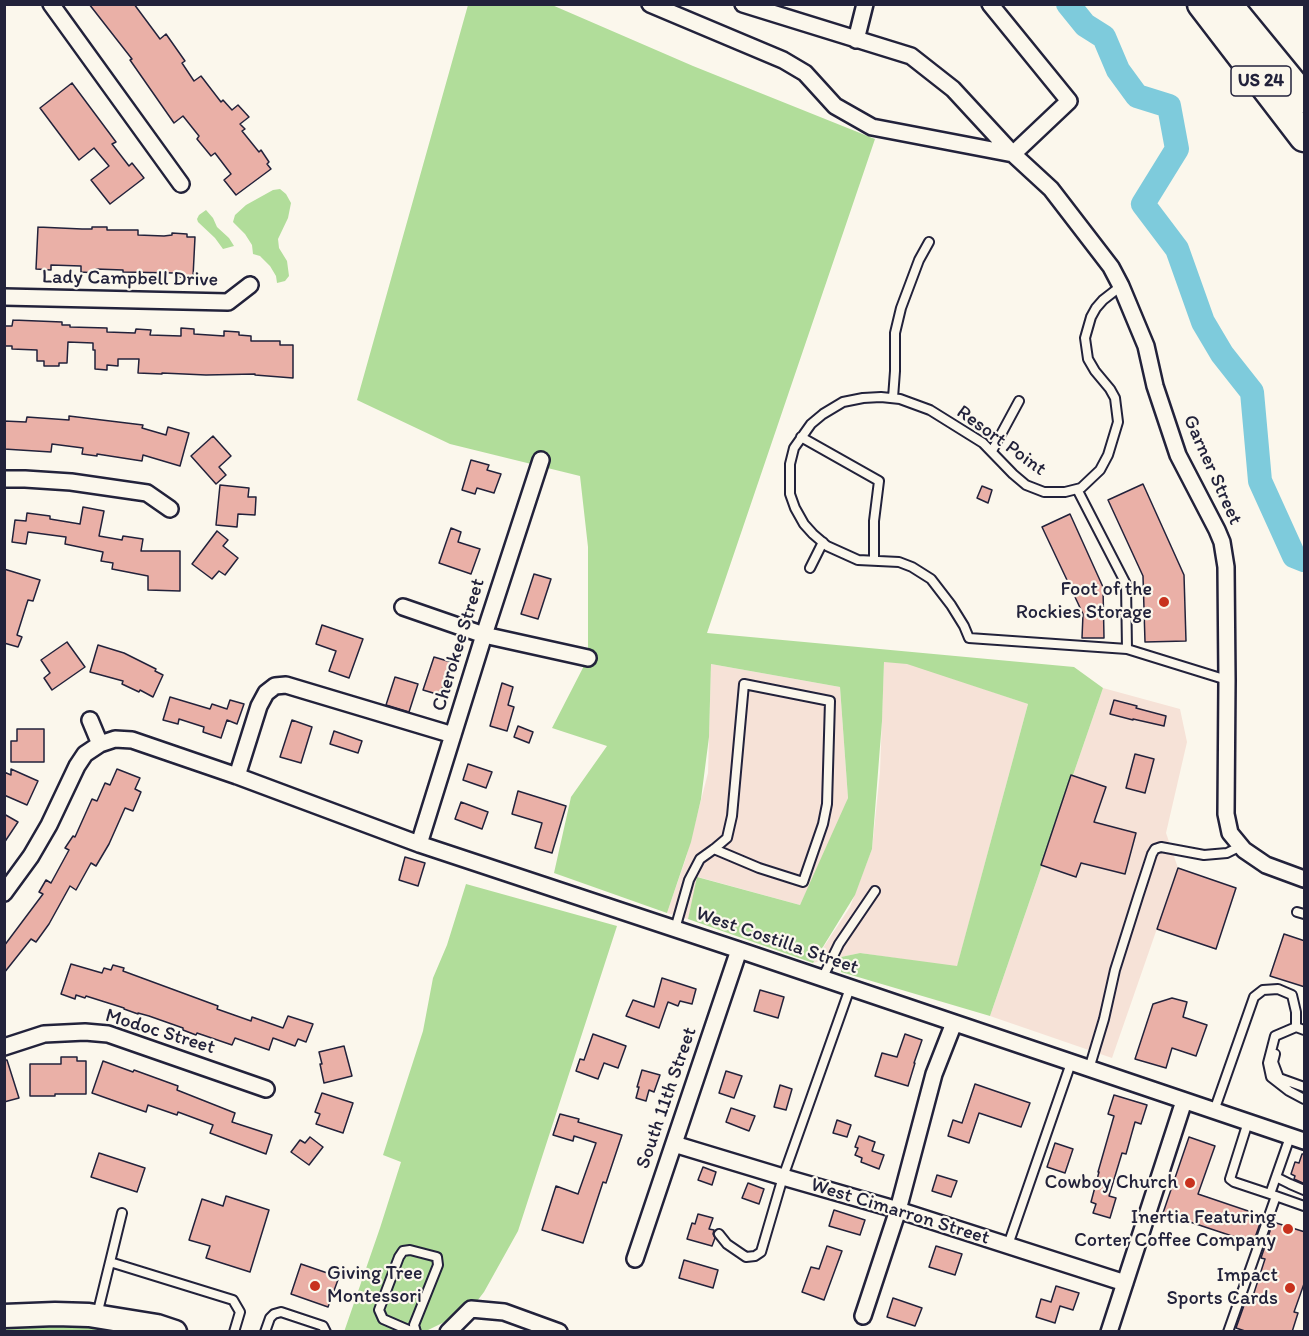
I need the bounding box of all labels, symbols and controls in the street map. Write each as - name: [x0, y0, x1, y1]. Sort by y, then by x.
- road number: US 24: [1231, 66, 1291, 96]
- street label: Lady Campbell Drive: [42, 265, 218, 293]
- street label: Resort Point: [951, 400, 1051, 482]
- street label: Garner Street: [1177, 411, 1247, 529]
- street label: Cherokee Street: [427, 576, 491, 714]
- place label: Foot of the Rockies Storage: [1016, 578, 1152, 625]
- marker: Foot of the Rockies Storage: [1157, 595, 1171, 609]
- street label: West Costilla Street: [692, 902, 862, 980]
- street label: Modoc Street: [102, 1004, 218, 1060]
- street label: South 11th Street: [632, 1024, 702, 1172]
- place label: Cowboy Church: [1044, 1171, 1178, 1195]
- street label: West Cimarron Street: [808, 1173, 992, 1251]
- marker: Cowboy Church: [1183, 1176, 1197, 1190]
- place label: Inertia Featuring Corter Coffee Company: [1074, 1206, 1276, 1253]
- marker: Inertia Featuring Corter Coffee Company: [1281, 1222, 1295, 1236]
- place label: Giving Tree Montessori: [327, 1262, 422, 1309]
- place label: Impact Sports Cards: [1167, 1264, 1278, 1311]
- marker: Giving Tree Montessori: [308, 1279, 322, 1293]
- marker: Impact Sports Cards: [1283, 1281, 1297, 1295]

